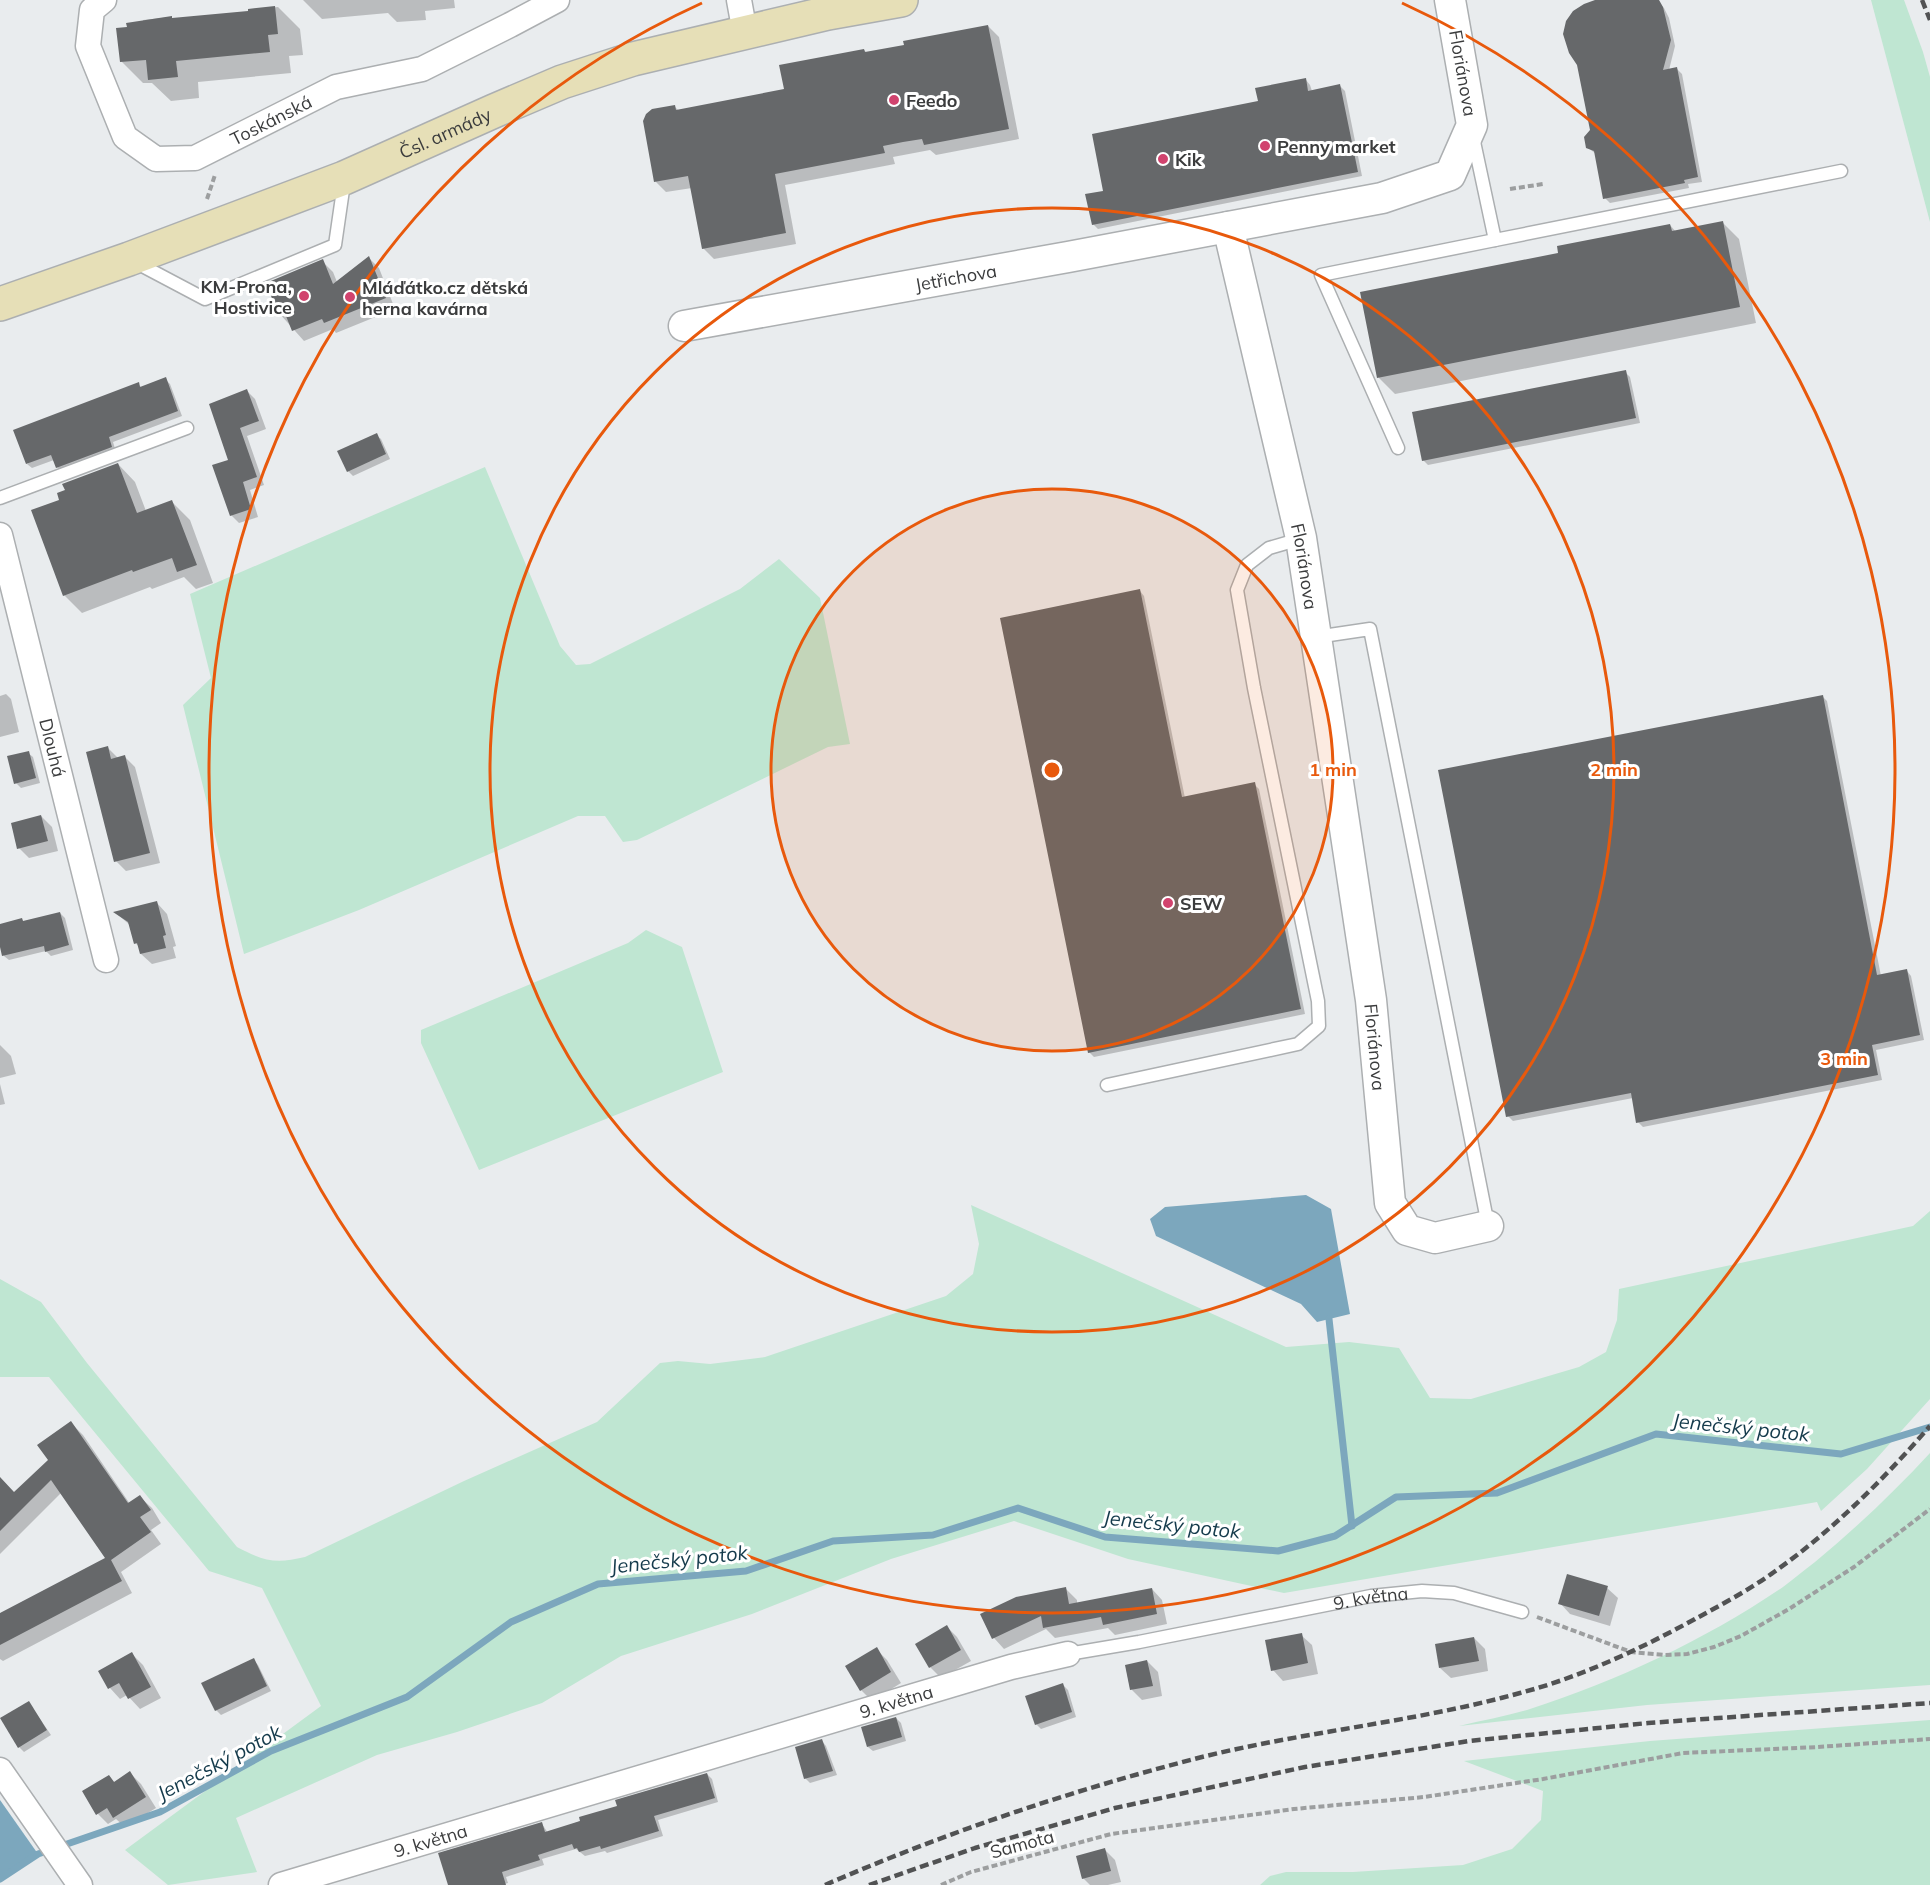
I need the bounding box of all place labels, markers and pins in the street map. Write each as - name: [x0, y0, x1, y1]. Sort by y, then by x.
- place label: Feedo: [906, 89, 958, 112]
- marker: Feedo: [887, 93, 901, 107]
- place label: Penny market: [1277, 135, 1396, 158]
- marker: Penny market: [1258, 139, 1272, 153]
- place label: Kik: [1175, 148, 1203, 171]
- marker: Kik: [1156, 152, 1170, 166]
- place label: KM-Prona, Hostivice: [201, 275, 292, 319]
- place label: Mláďátko.cz dětská herna kavárna: [362, 276, 528, 320]
- marker: KM-Prona, Hostivice: [297, 289, 311, 303]
- marker: Mláďátko.cz dětská herna kavárna: [343, 290, 357, 304]
- centre of rings: [1042, 760, 1062, 780]
- place label: SEW: [1180, 892, 1222, 915]
- marker: SEW: [1161, 896, 1175, 910]

